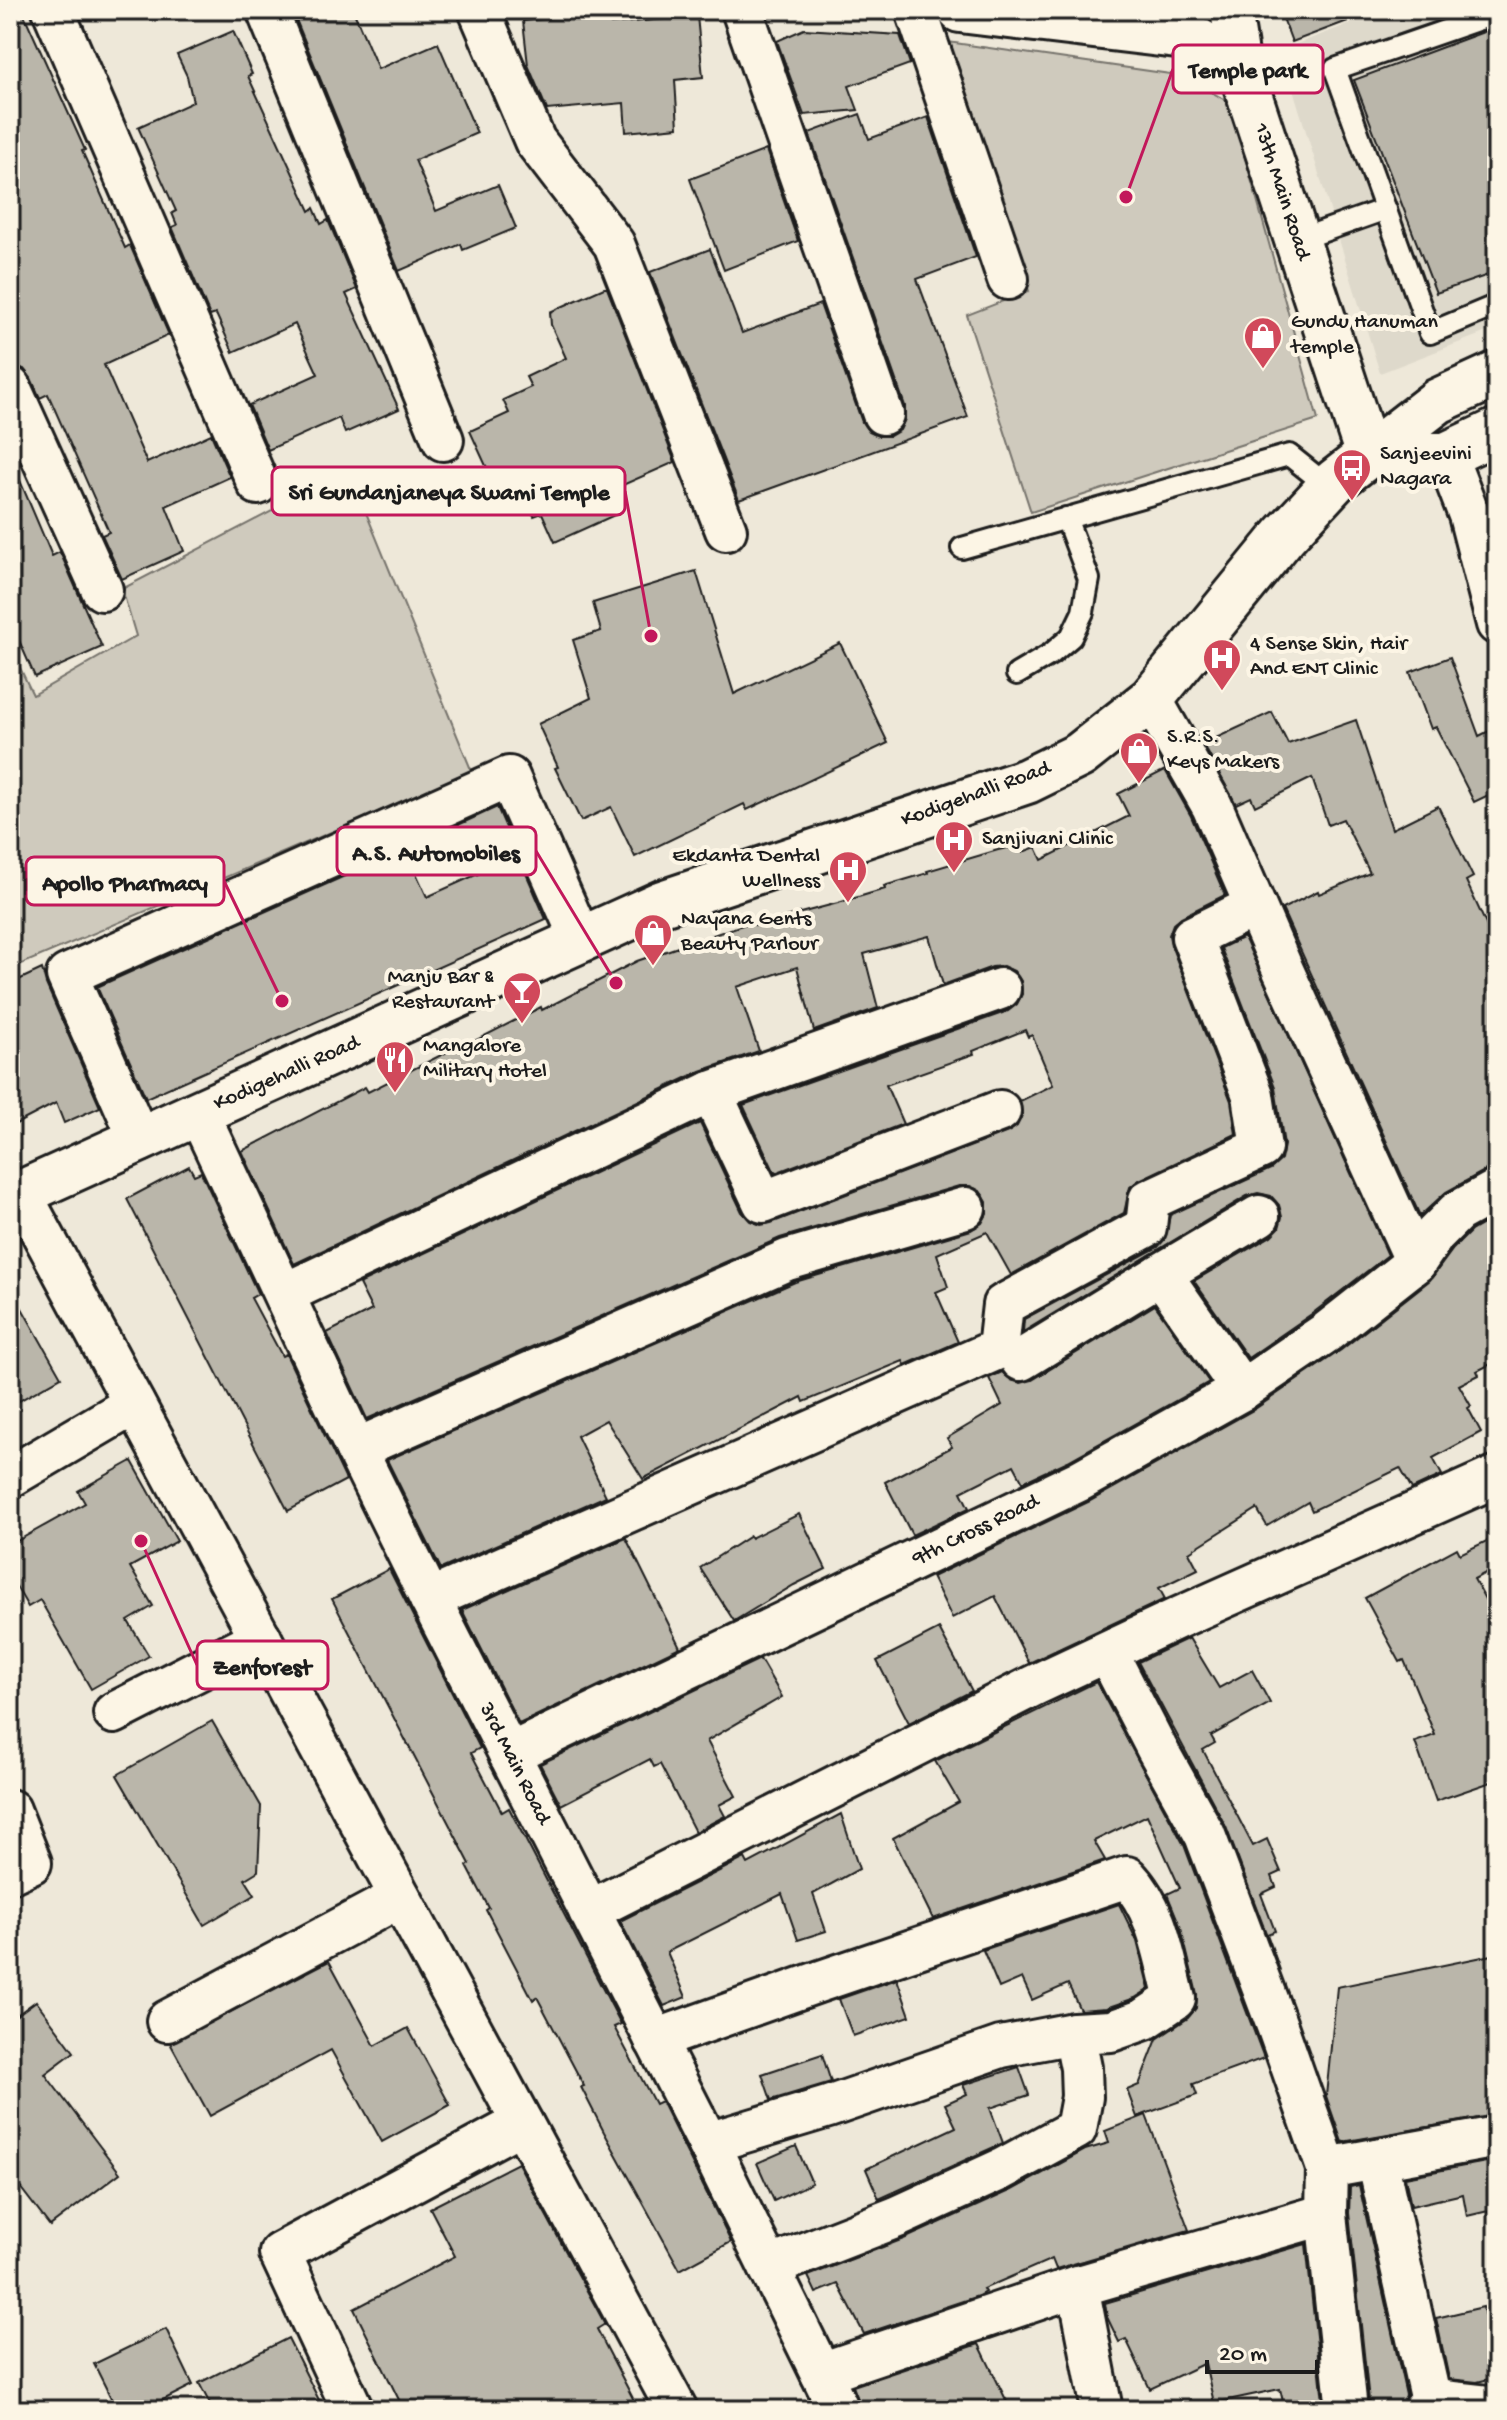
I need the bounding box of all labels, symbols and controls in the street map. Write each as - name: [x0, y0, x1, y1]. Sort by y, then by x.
- callout: Temple park: [1173, 45, 1323, 93]
- text: Temple park: [1187, 58, 1310, 87]
- street label: 13th Main Road: [1246, 119, 1316, 266]
- place label: Gundu Hanuman temple: [1289, 310, 1438, 361]
- shop icon: Gundu Hanuman temple: [1242, 315, 1284, 370]
- place label: Sanjeevini Nagara: [1380, 442, 1472, 493]
- bus stop icon: Sanjeevini Nagara: [1331, 447, 1373, 502]
- callout: Sri Gundanjaneya Swami Temple: [272, 467, 625, 515]
- text: Sri Gundanjaneya Swami Temple: [288, 480, 611, 509]
- place label: 4 Sense Skin, Hair And ENT Clinic: [1250, 632, 1409, 683]
- hospital icon: 4 Sense Skin, Hair And ENT Clinic: [1201, 637, 1243, 692]
- place label: S.R.S. Keys Makers: [1167, 725, 1280, 776]
- shop icon: S.R.S. Keys Makers: [1118, 730, 1160, 785]
- street label: Kodigehalli Road: [898, 755, 1056, 834]
- hospital icon: Sanjivani Clinic: [933, 819, 975, 874]
- callout: A.S. Automobiles: [337, 827, 536, 875]
- place label: Sanjivani Clinic: [982, 827, 1114, 853]
- text: A.S. Automobiles: [351, 841, 521, 870]
- place label: Ekdanta Dental Wellness: [672, 844, 821, 895]
- hospital icon: Ekdanta Dental Wellness: [827, 849, 869, 904]
- callout: Apollo Pharmacy: [26, 857, 224, 905]
- text: Apollo Pharmacy: [41, 871, 208, 900]
- place label: Nayana Gents Beauty Parlour: [680, 907, 820, 958]
- shop icon: Nayana Gents Beauty Parlour: [632, 912, 674, 967]
- place label: Manju Bar & Restaurant: [388, 965, 496, 1016]
- bar icon: Manju Bar & Restaurant: [501, 970, 543, 1025]
- street label: Kodigehalli Road: [210, 1029, 366, 1118]
- place label: Mangalore Military Hotel: [423, 1034, 547, 1085]
- restaurant icon: Mangalore Military Hotel: [374, 1039, 416, 1094]
- street label: 9th Cross Road: [908, 1488, 1045, 1573]
- callout: Zenforest: [197, 1641, 328, 1689]
- text: Zenforest: [213, 1655, 314, 1684]
- street label: 3rd Main Road: [472, 1698, 557, 1831]
- scale bar: [1207, 2324, 1317, 2374]
- text: 20 m: [1219, 2341, 1267, 2370]

